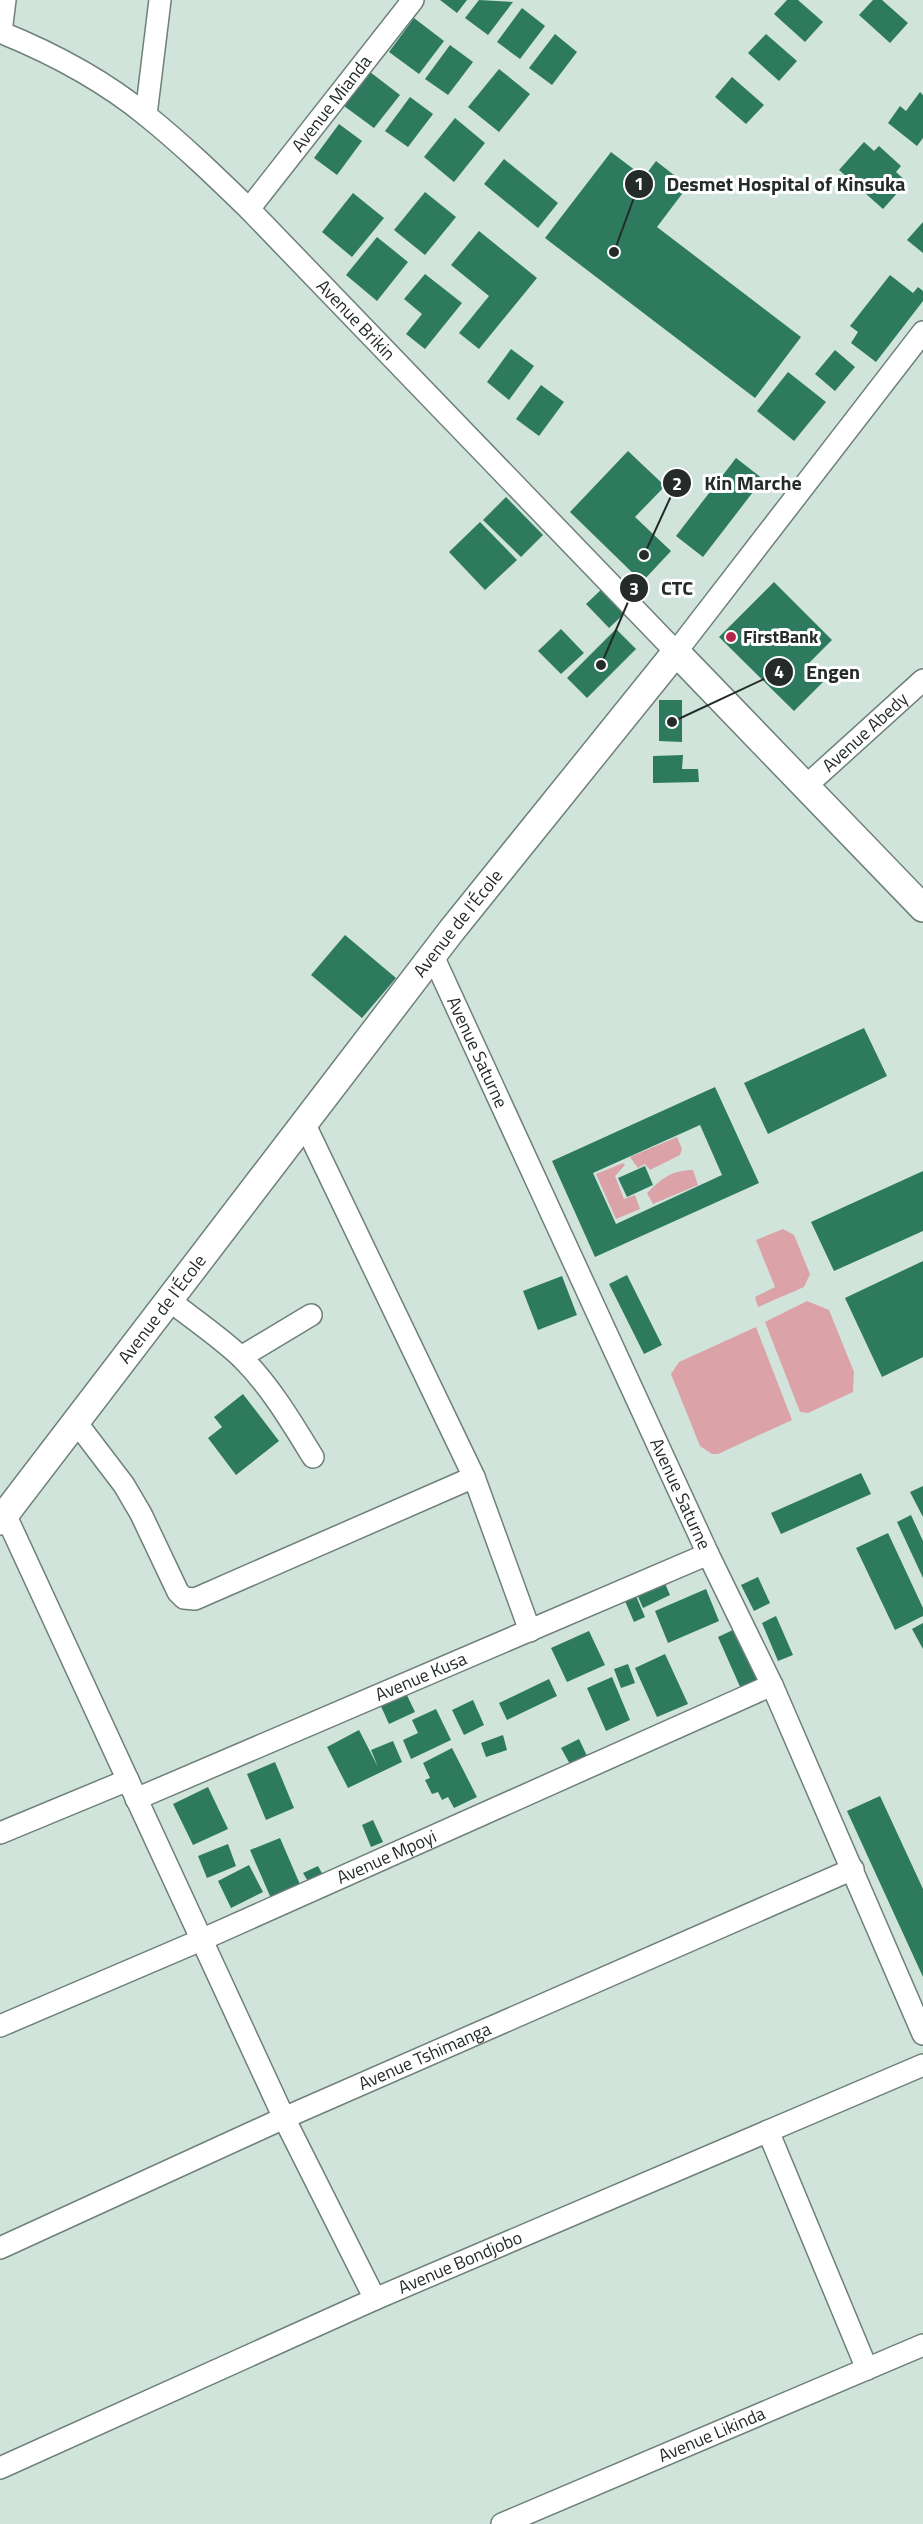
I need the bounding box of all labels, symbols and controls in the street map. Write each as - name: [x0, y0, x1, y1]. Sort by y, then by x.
- street label: Avenue Mianda: [285, 49, 378, 157]
- callout: Desmet Hospital of Kinsuka: [624, 165, 918, 203]
- text: Desmet Hospital of Kinsuka: [666, 168, 906, 199]
- text: 1: [634, 170, 644, 197]
- street label: Avenue Brikin: [310, 273, 402, 366]
- callout: Kin Marche: [662, 464, 814, 502]
- text: Kin Marche: [704, 467, 802, 498]
- text: 2: [672, 470, 682, 497]
- callout: CTC: [619, 569, 705, 607]
- text: CTC: [661, 572, 693, 603]
- text: 3: [629, 575, 639, 602]
- place label: FirstBank: [743, 623, 819, 650]
- marker: FirstBank: [724, 630, 738, 644]
- callout: Engen: [764, 653, 872, 691]
- text: Engen: [806, 656, 860, 687]
- text: 4: [774, 658, 784, 685]
- street label: Avenue Abedy: [816, 686, 914, 778]
- street label: Avenue de l'École: [406, 863, 509, 983]
- street label: Avenue Saturne: [440, 992, 515, 1112]
- street label: Avenue de l'École: [111, 1248, 212, 1369]
- street label: Avenue Saturne: [643, 1433, 718, 1554]
- street label: Avenue Kusa: [371, 1645, 471, 1708]
- street label: Avenue Mpoyi: [332, 1822, 441, 1891]
- street label: Avenue Tshimanga: [354, 2015, 495, 2097]
- street label: Avenue Bondjobo: [394, 2224, 526, 2301]
- street label: Avenue Likinda: [654, 2400, 769, 2469]

